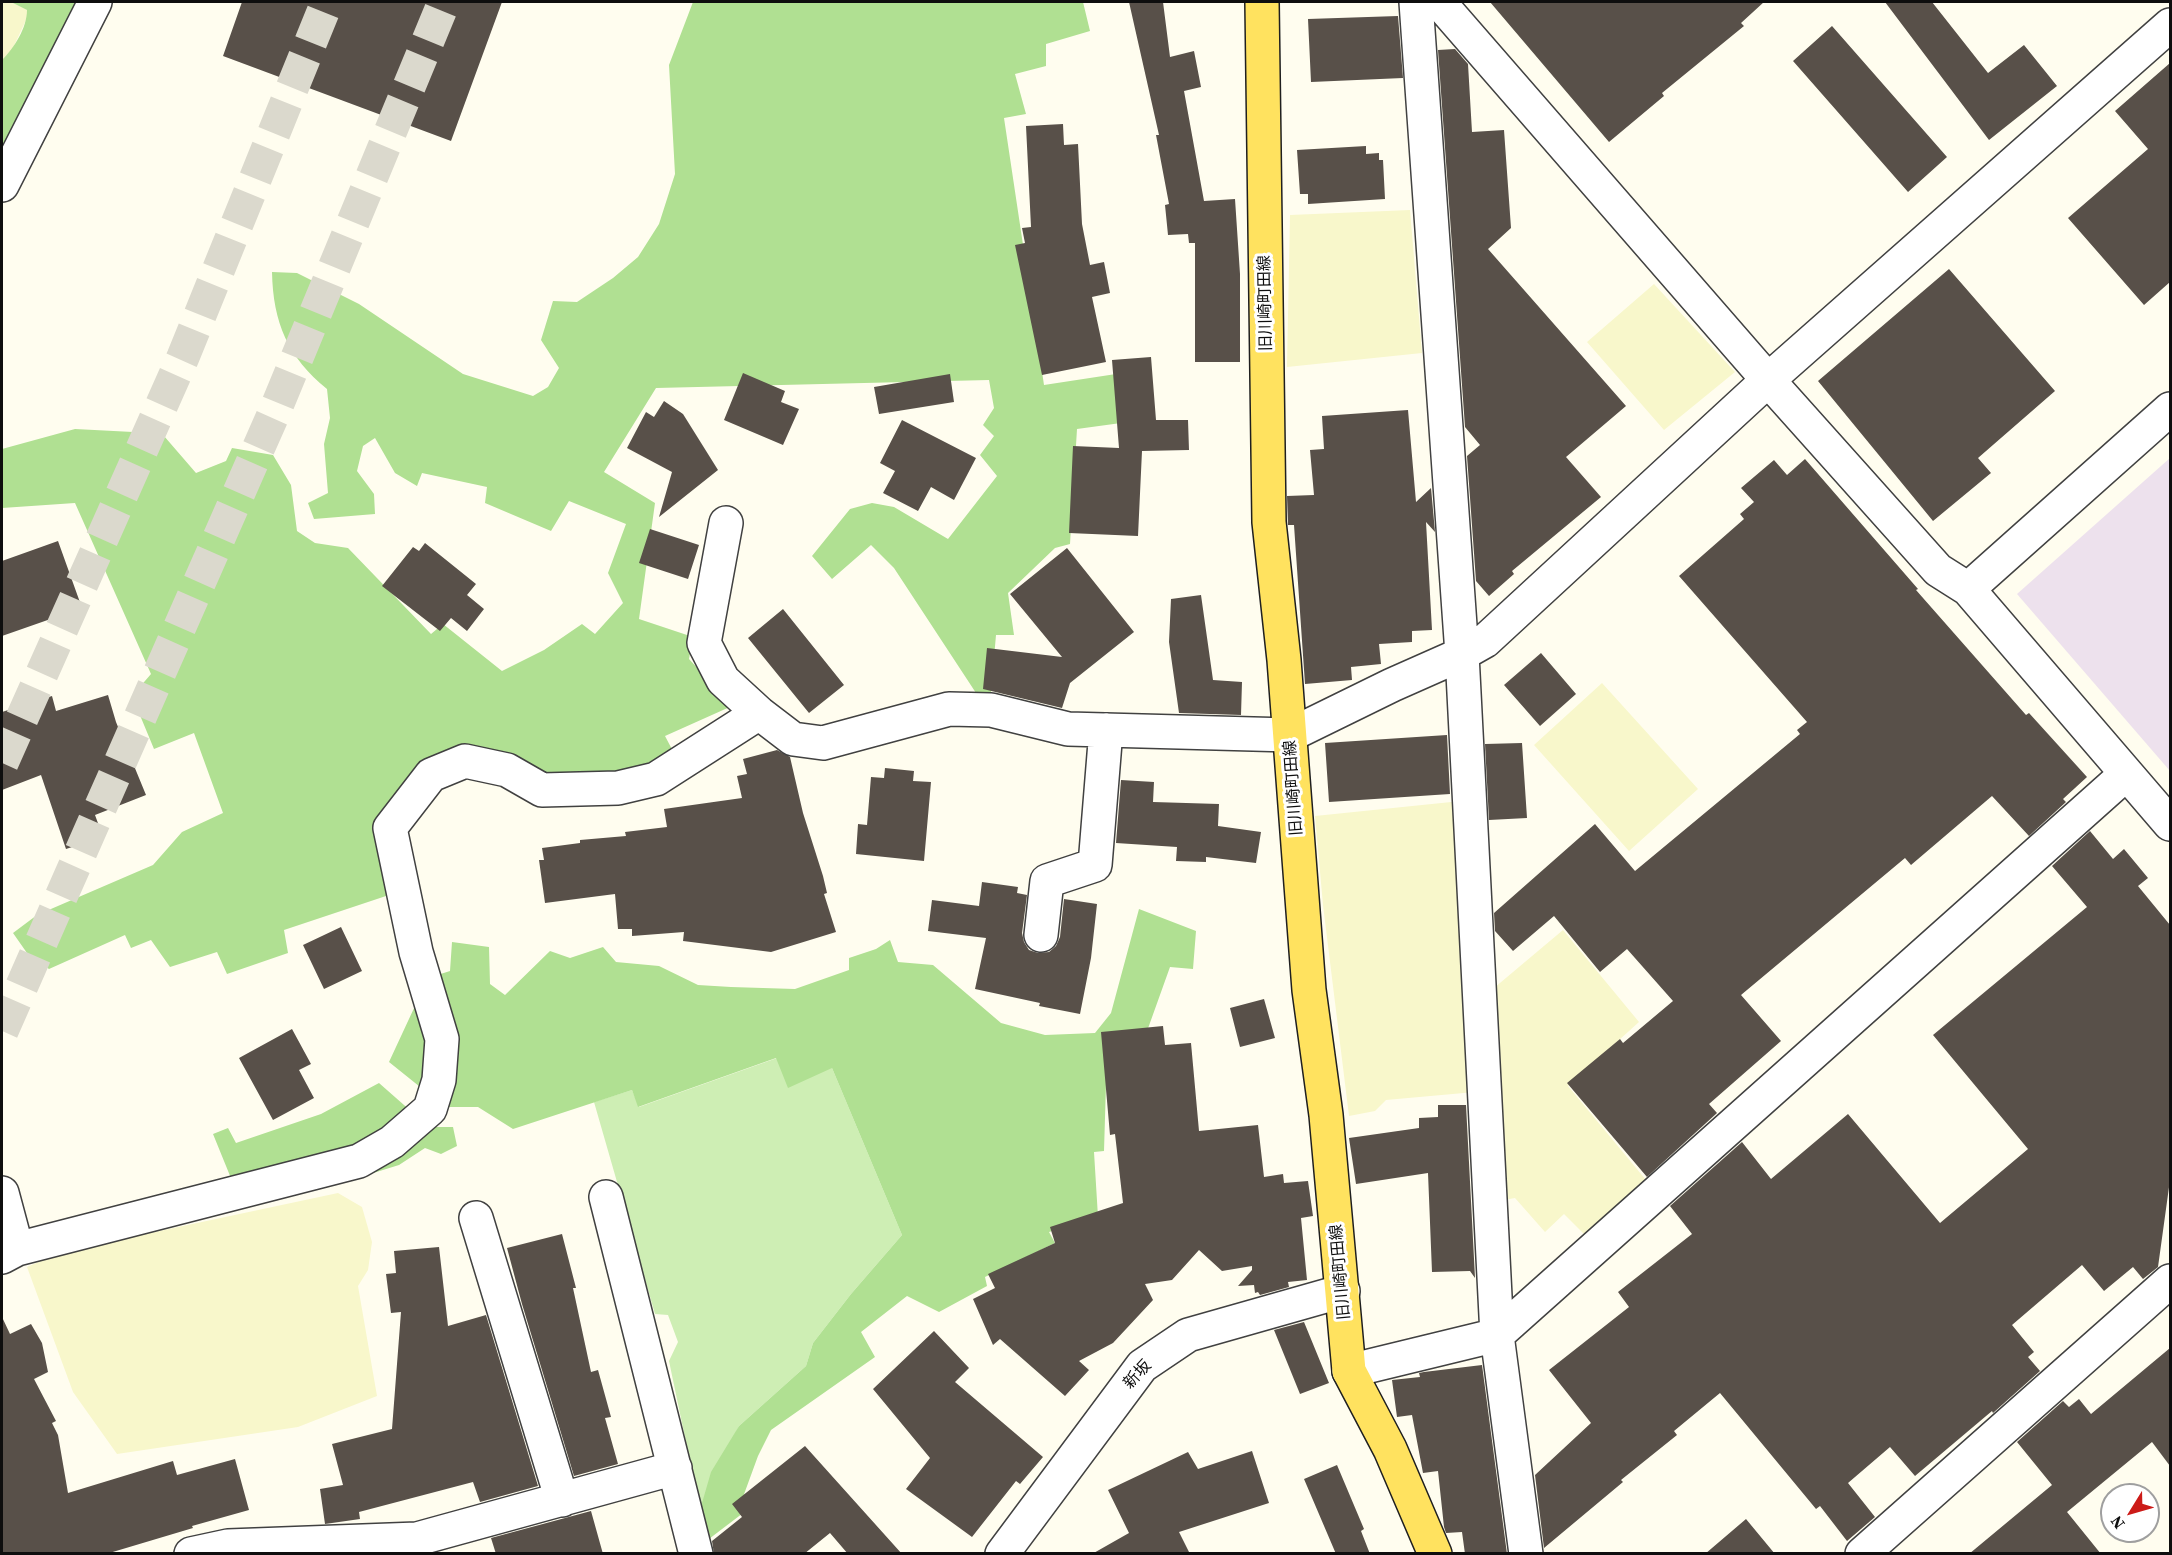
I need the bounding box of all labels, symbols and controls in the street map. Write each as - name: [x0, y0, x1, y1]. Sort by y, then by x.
- street label: 旧川崎町田線: [1256, 255, 1276, 351]
- street label: 旧川崎町田線: [1281, 739, 1307, 837]
- street label: 旧川崎町田線: [1327, 1223, 1355, 1321]
- street label: 新坂: [1120, 1357, 1156, 1393]
- north arrow: [2100, 1483, 2160, 1543]
- text: N: [2105, 1511, 2130, 1534]

